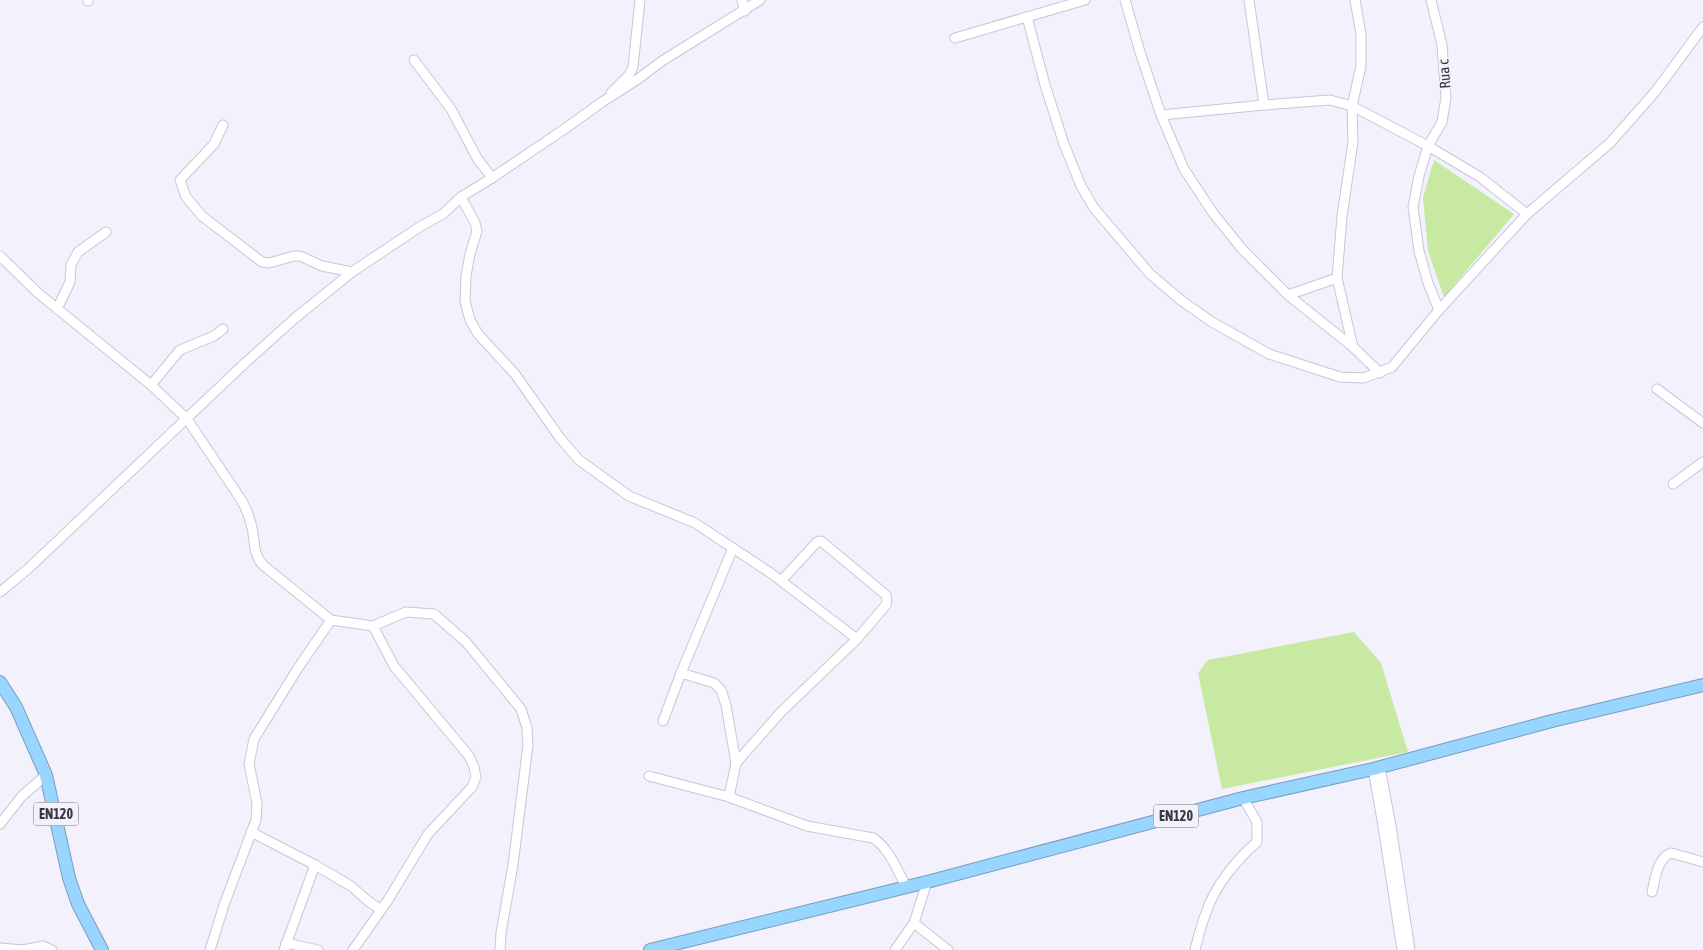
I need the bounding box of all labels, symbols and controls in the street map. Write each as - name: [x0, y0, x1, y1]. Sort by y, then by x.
- street label: Rua c: [1434, 58, 1454, 89]
- road number: EN120: [34, 802, 78, 826]
- road number: EN120: [1154, 804, 1198, 828]

